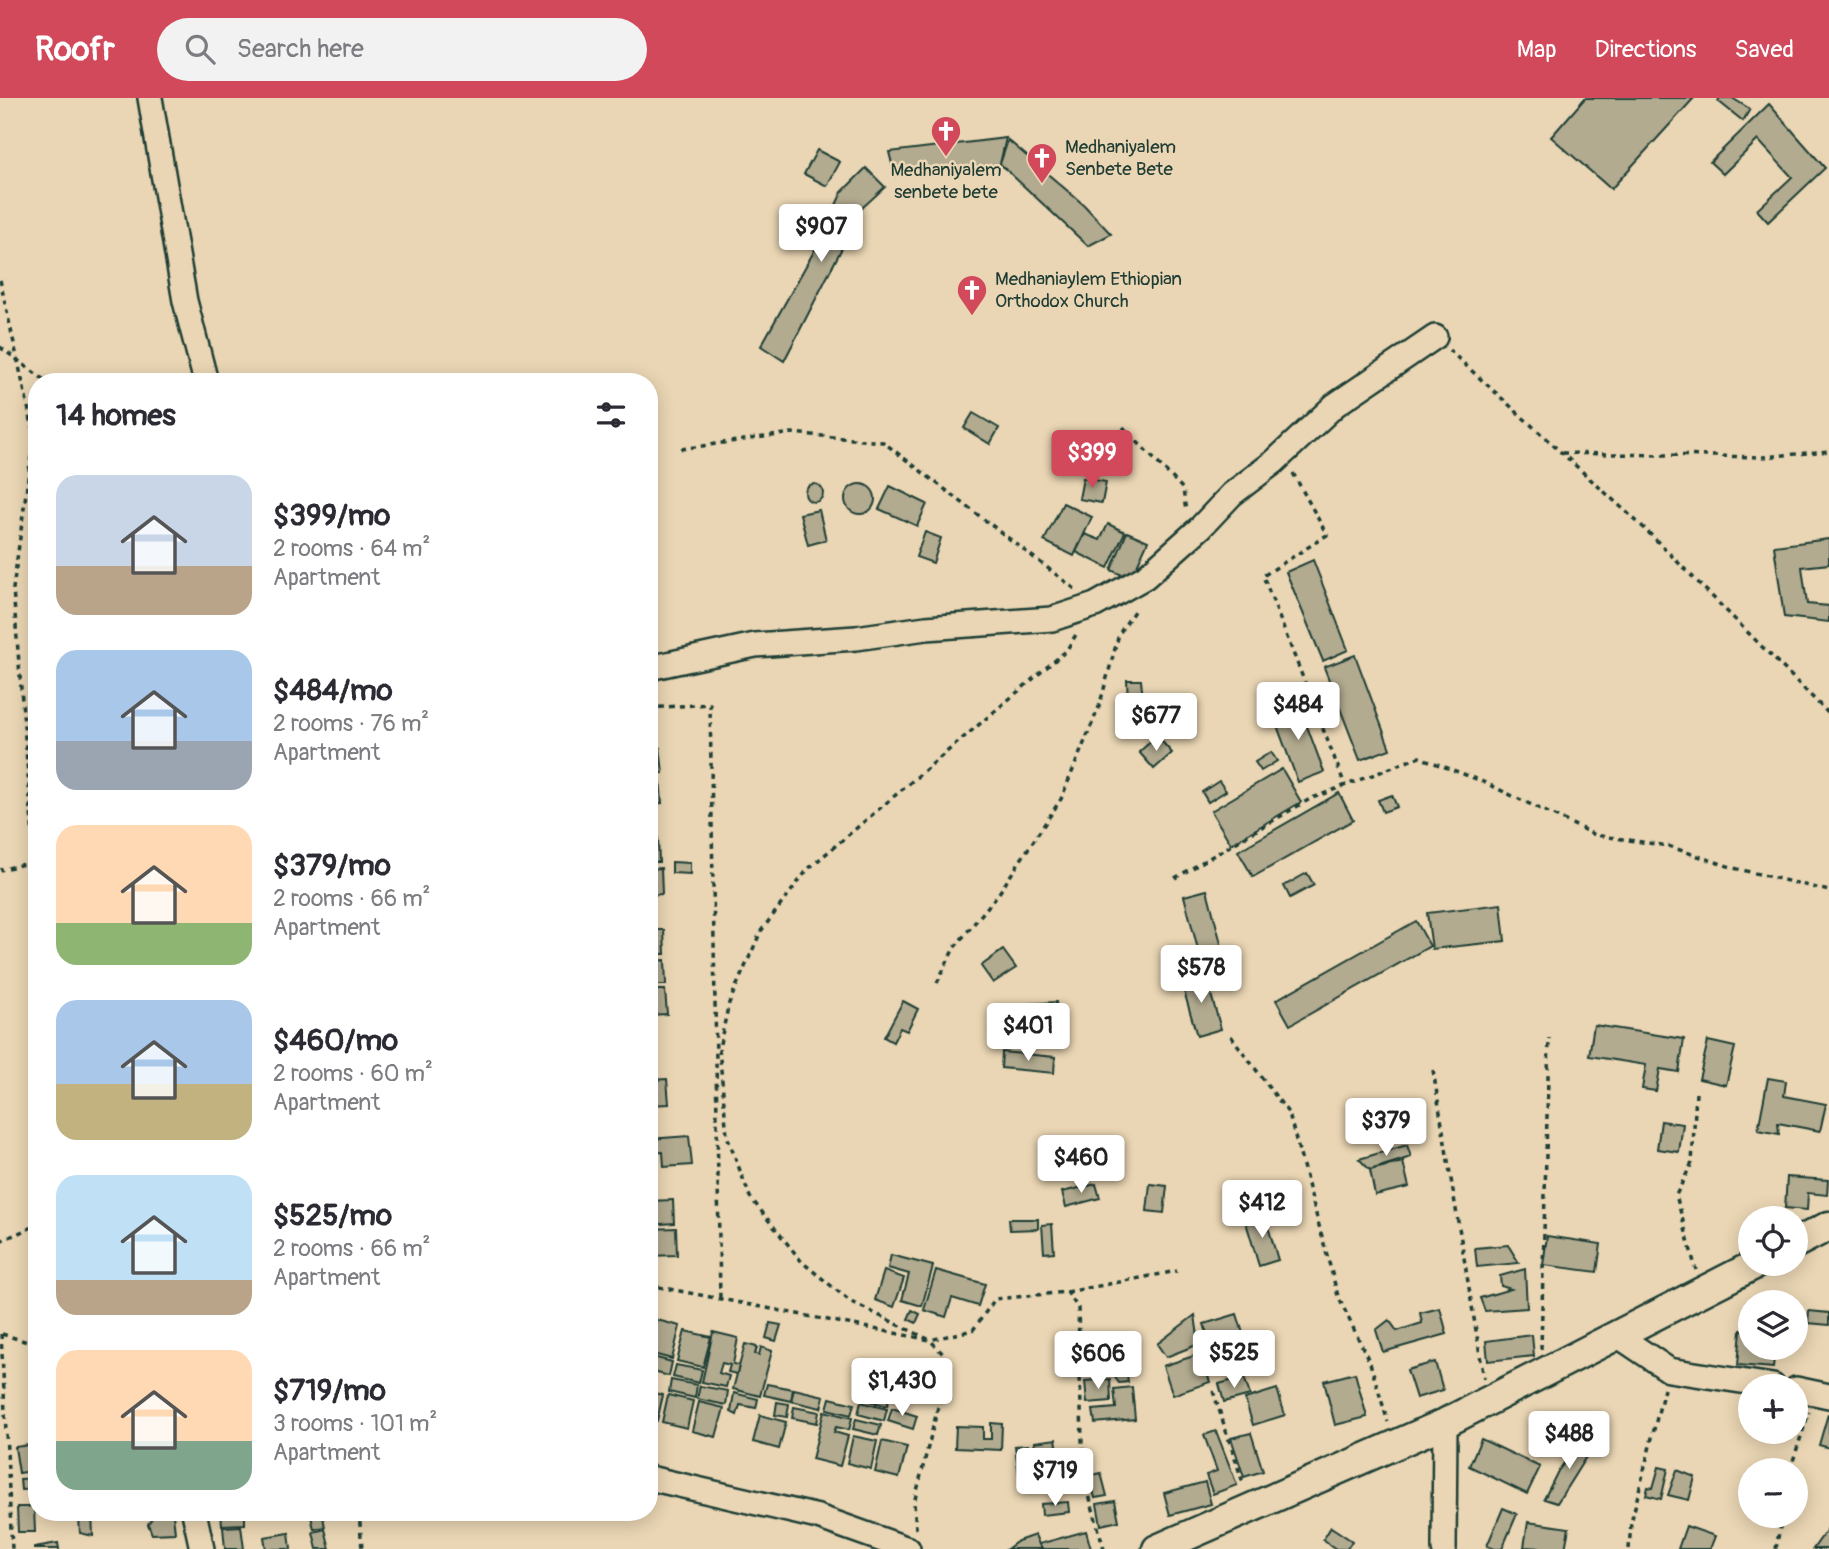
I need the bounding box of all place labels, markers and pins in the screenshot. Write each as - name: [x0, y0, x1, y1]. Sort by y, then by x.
- church icon: Medhaniyalem senbete bete: [929, 114, 963, 158]
- place label: Medhaniyalem Senbete Bete: [1065, 135, 1176, 181]
- church icon: Medhaniyalem Senbete Bete: [1025, 141, 1059, 185]
- place label: Medhaniyalem senbete bete: [890, 158, 1002, 204]
- pin: $907: [780, 204, 862, 264]
- place label: Medhaniaylem Ethiopian Orthodox Church: [995, 267, 1182, 313]
- church icon: Medhaniaylem Ethiopian Orthodox Church: [955, 273, 989, 317]
- pin: $399: [1051, 430, 1133, 490]
- pin: $484: [1257, 682, 1339, 742]
- pin: $677: [1115, 694, 1197, 753]
- pin: $578: [1160, 946, 1242, 1005]
- pin: $401: [987, 1004, 1069, 1063]
- pin: $379: [1345, 1098, 1427, 1158]
- pin: $460: [1040, 1136, 1122, 1195]
- pin: $412: [1221, 1180, 1303, 1240]
- pin: $525: [1193, 1330, 1275, 1390]
- pin: $606: [1057, 1332, 1139, 1391]
- pin: $1,430: [845, 1358, 959, 1418]
- pin: $488: [1528, 1412, 1610, 1471]
- pin: $719: [1014, 1448, 1096, 1508]

